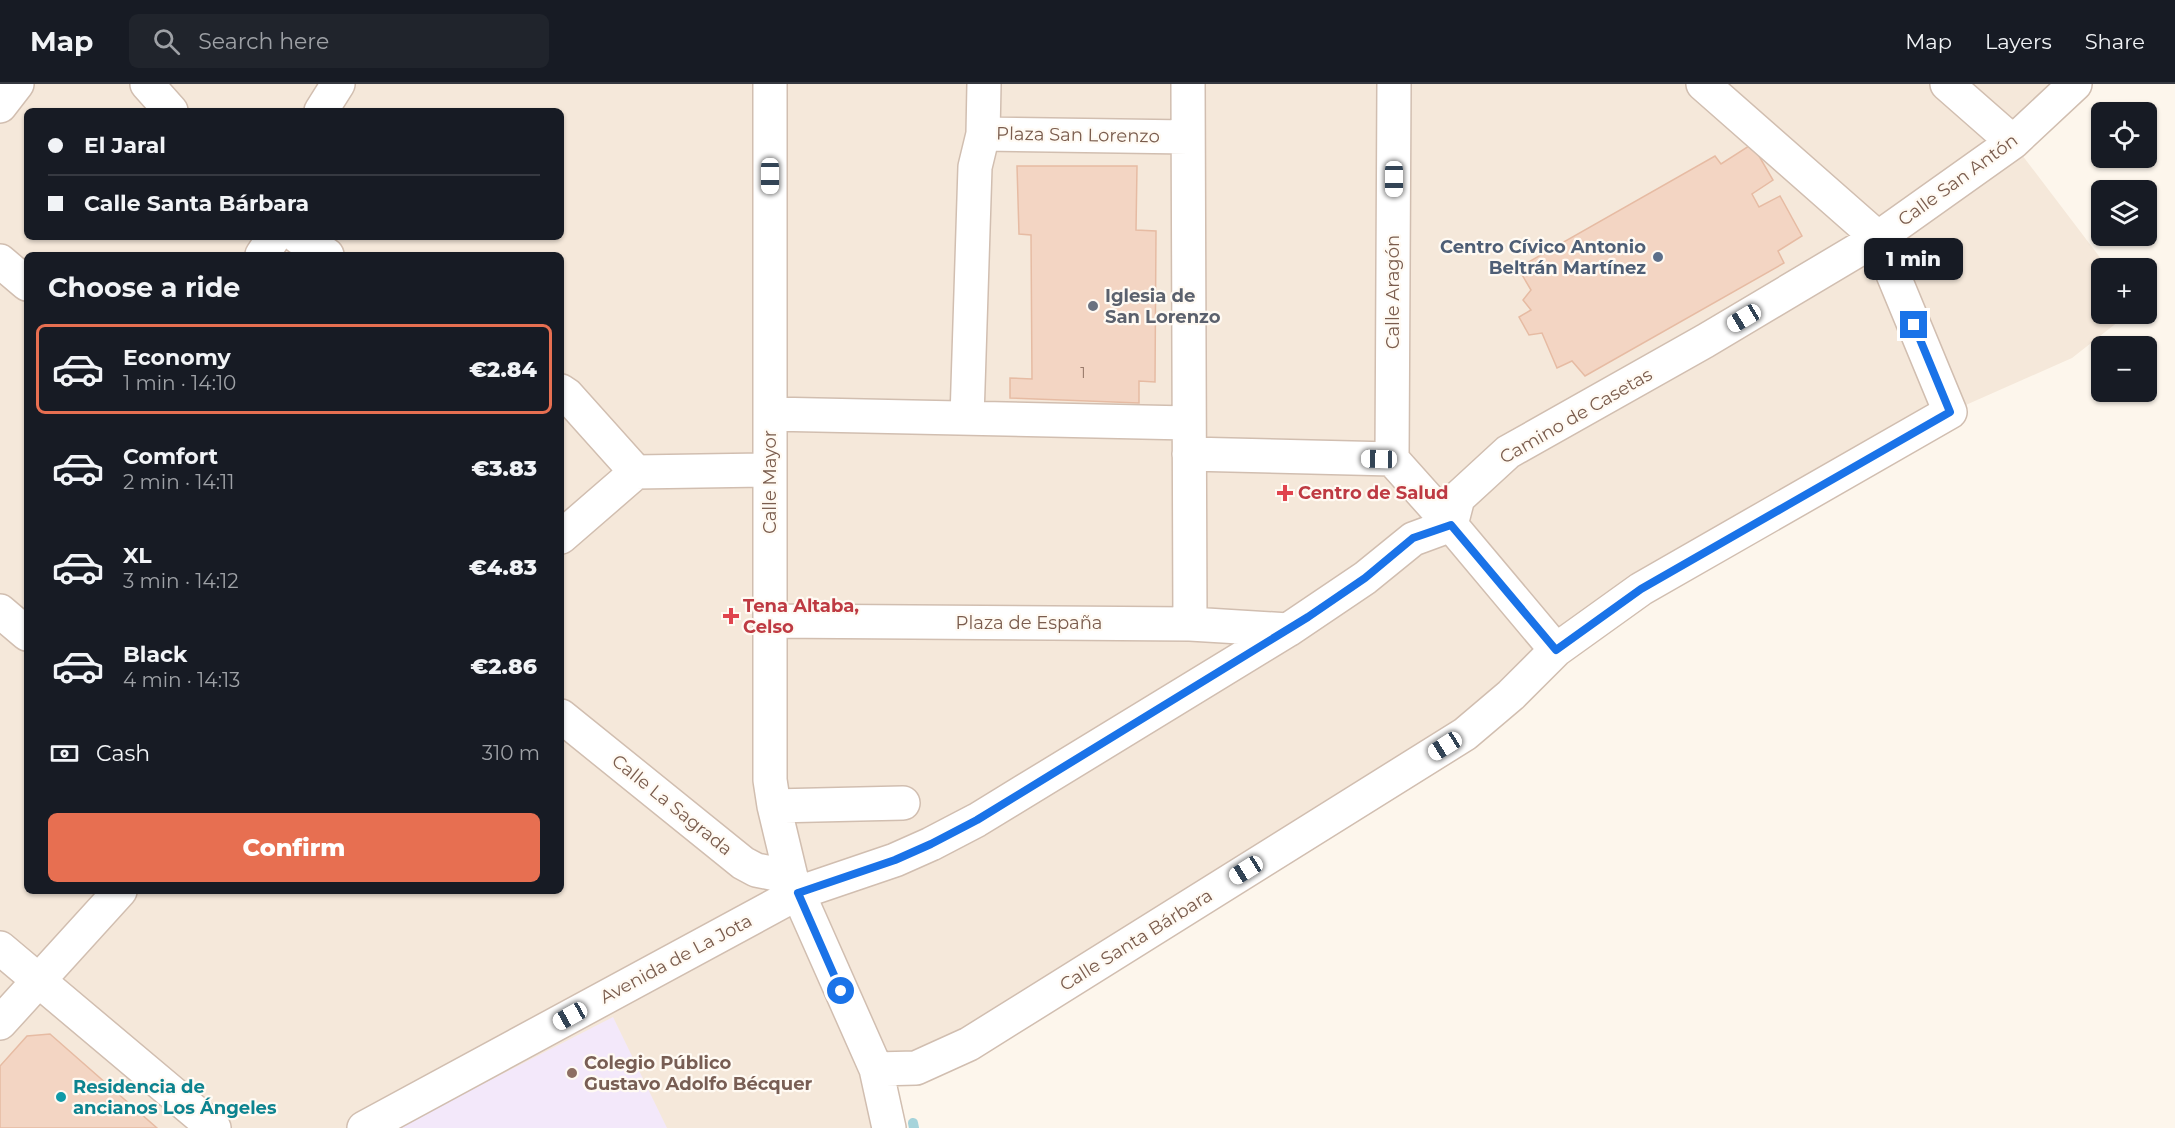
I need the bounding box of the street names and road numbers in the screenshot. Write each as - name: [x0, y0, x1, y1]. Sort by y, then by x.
- street label: Plaza San Lorenzo: [996, 123, 1160, 147]
- street label: Calle San Antón: [1894, 129, 2022, 231]
- street label: Calle Aragón: [1382, 235, 1404, 349]
- street label: Camino de Casetas: [1496, 363, 1656, 469]
- street label: Calle Mayor: [759, 430, 781, 534]
- street label: Plaza de España: [956, 612, 1102, 634]
- street label: Calle La Sagrada: [607, 750, 737, 860]
- street label: Calle Santa Bárbara: [1056, 884, 1216, 996]
- street label: Avenida de La Jota: [596, 910, 756, 1008]

